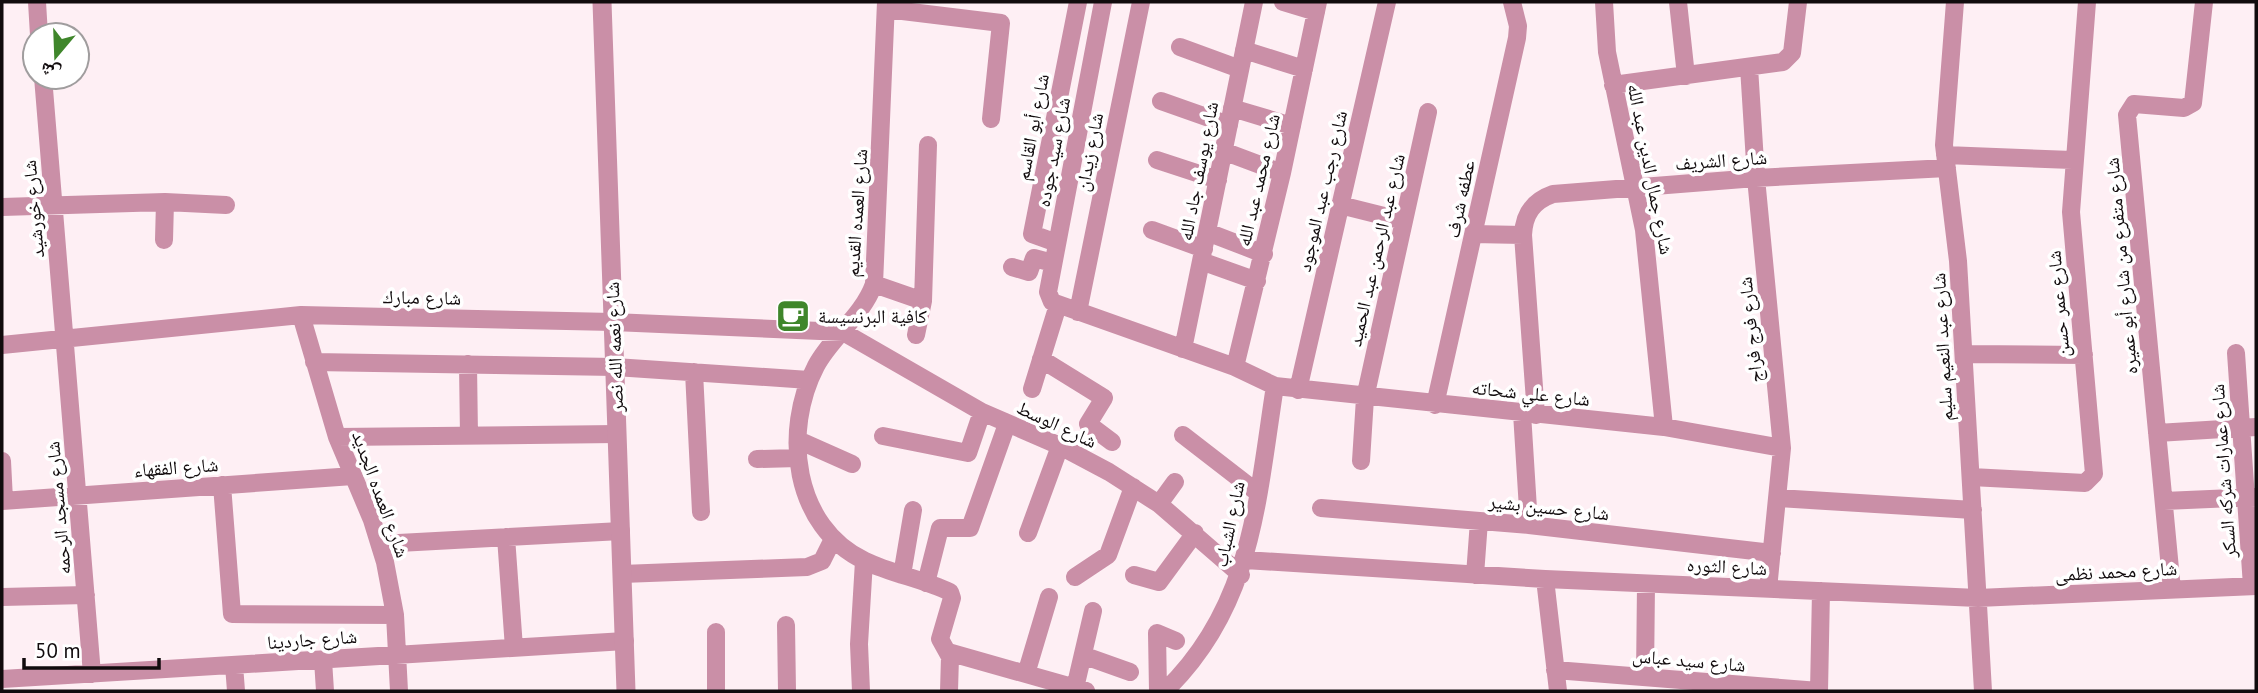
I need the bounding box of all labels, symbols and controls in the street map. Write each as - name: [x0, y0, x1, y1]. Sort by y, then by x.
- north arrow: [21, 21, 91, 91]
- text: ش: [37, 57, 64, 87]
- street label: شارع أبو القاسم: [1010, 72, 1055, 183]
- street label: شارع جمال الدين عبد الله: [1623, 82, 1679, 256]
- street label: شارع سيد جوده: [1031, 95, 1075, 209]
- street label: شارع يوسف جاد الله: [1173, 99, 1223, 243]
- street label: شارع رجب عبد الموجود: [1292, 108, 1352, 274]
- street label: شارع زيدان: [1070, 111, 1108, 193]
- street label: شارع محمد عبد الله: [1231, 111, 1285, 249]
- street label: شارع الشريف: [1674, 145, 1768, 175]
- street label: شارع العمده القديم: [840, 148, 873, 278]
- street label: شارع عبد الرحمن عبد الحميد: [1342, 151, 1410, 349]
- street label: شارع متفرع من شارع أبو عميره: [2100, 156, 2142, 376]
- street label: عطفه شرف: [1440, 158, 1480, 240]
- street label: شارع خورشيد: [17, 159, 49, 259]
- street label: شارع عمر حسن: [2041, 250, 2075, 358]
- street label: شارع عبد النعيم سليم: [1926, 272, 1959, 422]
- street label: شارع فرج فراج: [1733, 276, 1767, 384]
- street label: شارع نعمه الله نصر: [600, 281, 628, 414]
- street label: شارع مبارك: [383, 284, 461, 310]
- cafe icon: كافية البرنسيسة: [774, 297, 812, 335]
- place label: كافية البرنسيسة: [818, 304, 927, 328]
- street label: شارع علي شحاته: [1470, 375, 1591, 415]
- street label: شارع عمارات شركه السكر: [2205, 383, 2241, 560]
- street label: شارع الوسط: [1013, 395, 1101, 453]
- street label: شارع العمده الجديد: [347, 427, 415, 561]
- street label: شارع مسجد الرحمه: [40, 440, 76, 576]
- street label: شارع الفقهاء: [133, 452, 219, 482]
- street label: شارع الشباب: [1208, 479, 1250, 569]
- street label: شارع حسين بشير: [1486, 489, 1611, 525]
- street label: شارع الثوره: [1686, 552, 1768, 580]
- street label: شارع محمد نظمى: [2054, 556, 2178, 586]
- street label: شارع جاردينا: [266, 624, 358, 654]
- scale bar: [24, 626, 159, 670]
- text: 50 m: [35, 637, 81, 664]
- street label: شارع سيد عباس: [1631, 643, 1747, 677]

